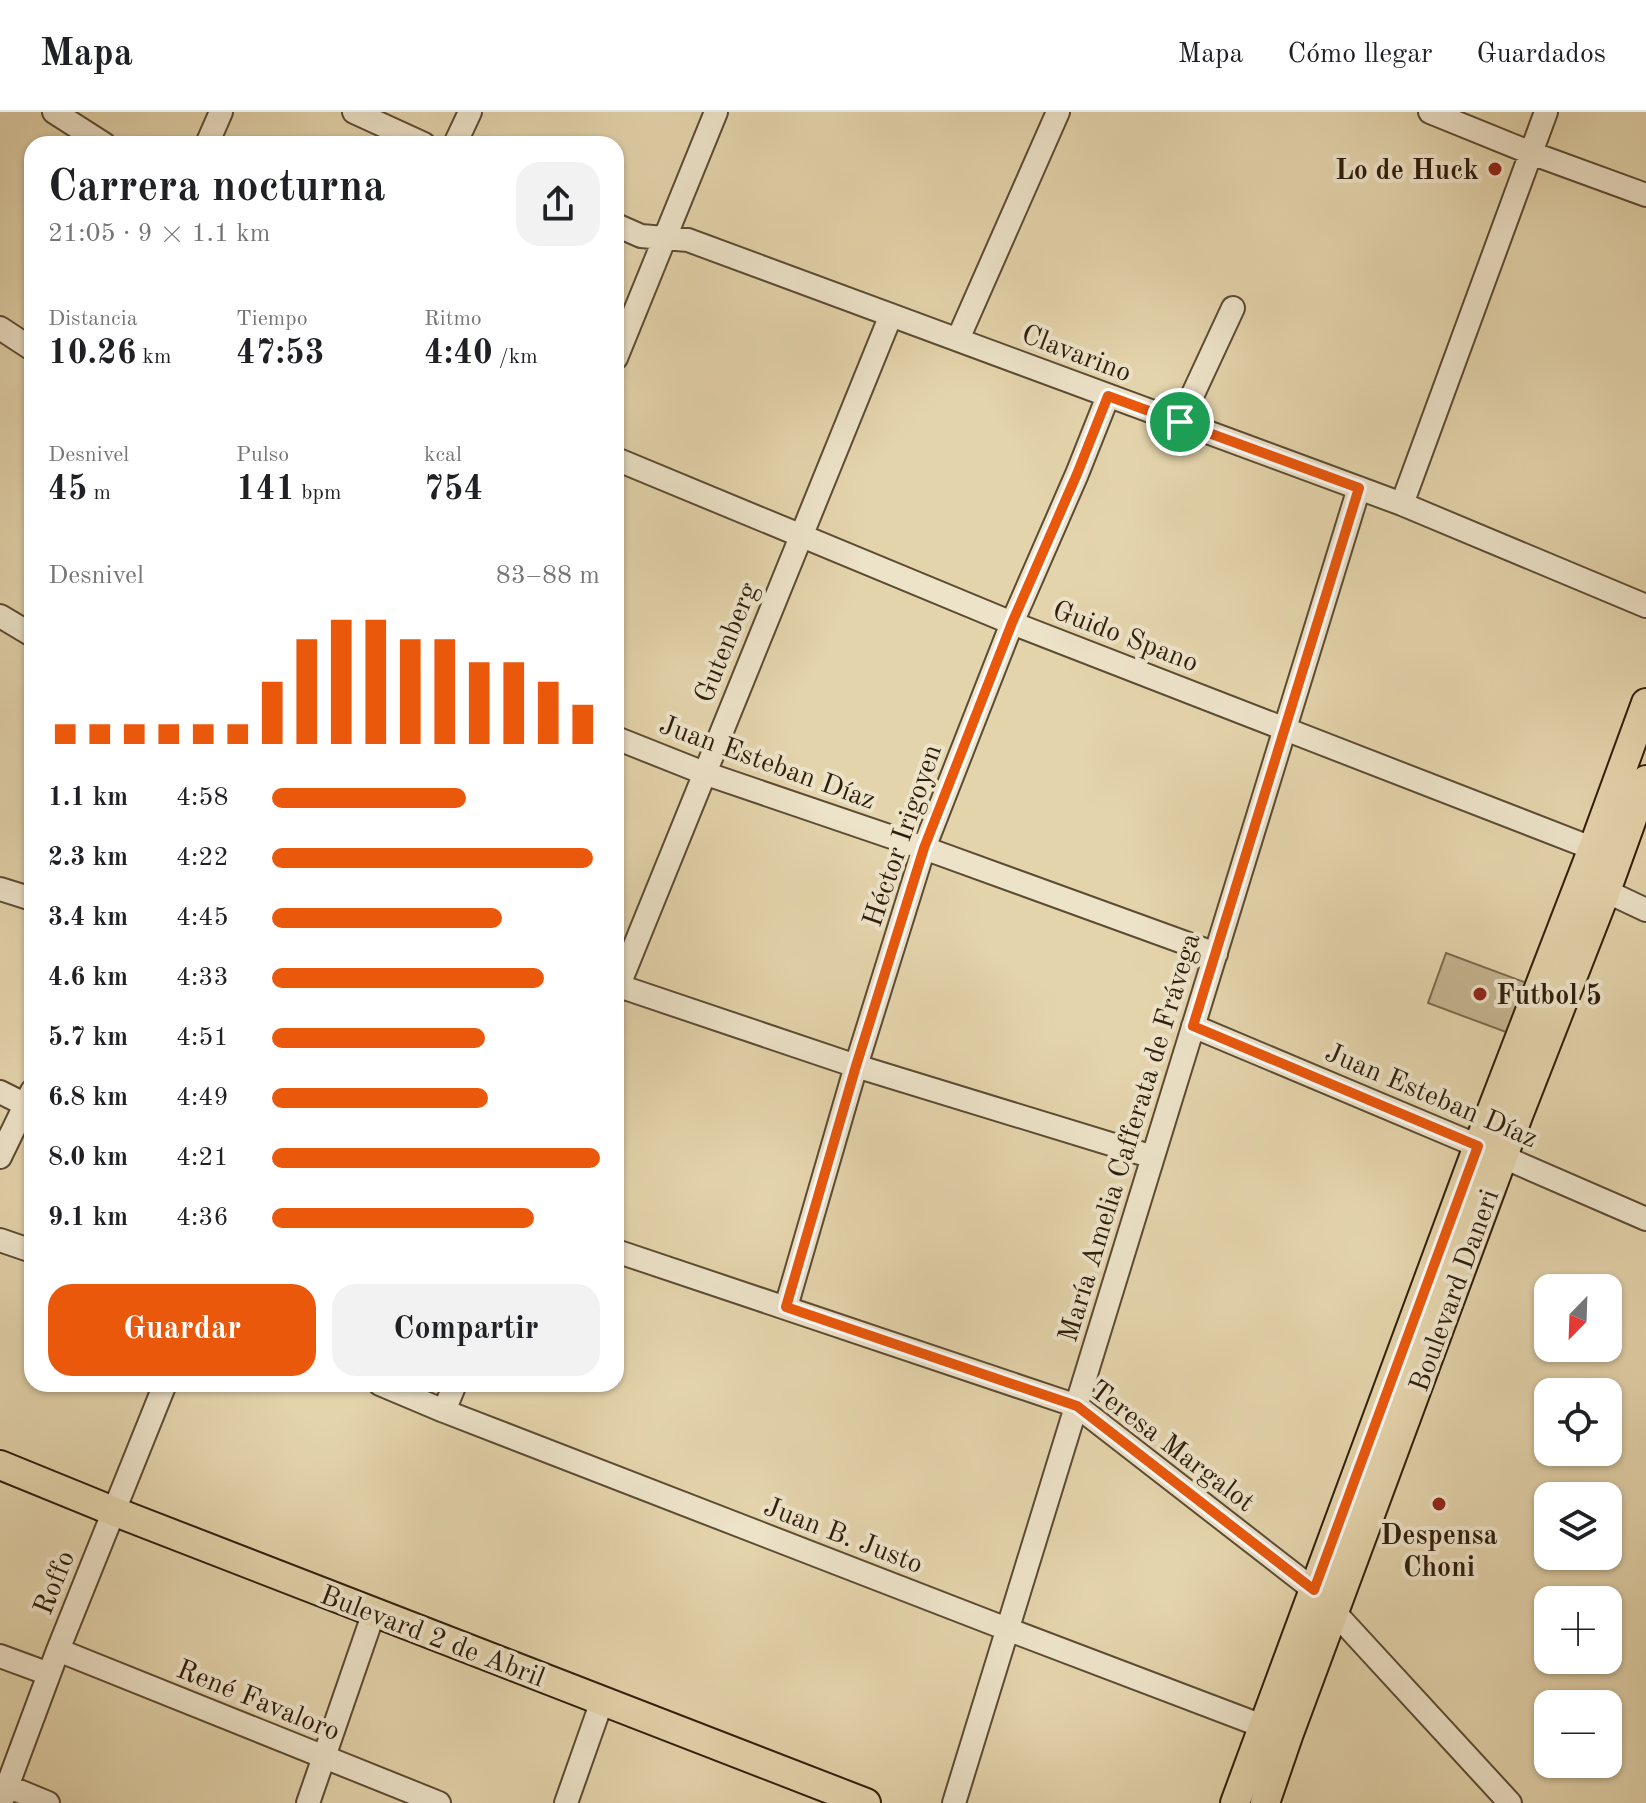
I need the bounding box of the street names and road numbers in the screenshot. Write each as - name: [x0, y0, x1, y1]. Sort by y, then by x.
- street label: Clavarino: [1017, 321, 1135, 388]
- street label: Gutenberg: [691, 579, 764, 707]
- street label: Guido Spano: [1048, 597, 1202, 678]
- street label: Juan Esteban Díaz: [655, 712, 879, 816]
- street label: Héctor Irigoyen: [860, 741, 948, 931]
- street label: María Amelia Cafferata de Frávega: [1055, 930, 1207, 1346]
- street label: Juan Esteban Díaz: [1321, 1039, 1541, 1154]
- street label: Boulevard Daneri: [1406, 1186, 1505, 1396]
- street label: Teresa Margalot: [1084, 1377, 1259, 1518]
- street label: Juan B. Justo: [760, 1494, 926, 1580]
- street label: Roffo: [30, 1547, 81, 1619]
- street label: Bulevard 2 de Abril: [316, 1582, 548, 1694]
- street label: René Favaloro: [172, 1656, 344, 1747]

